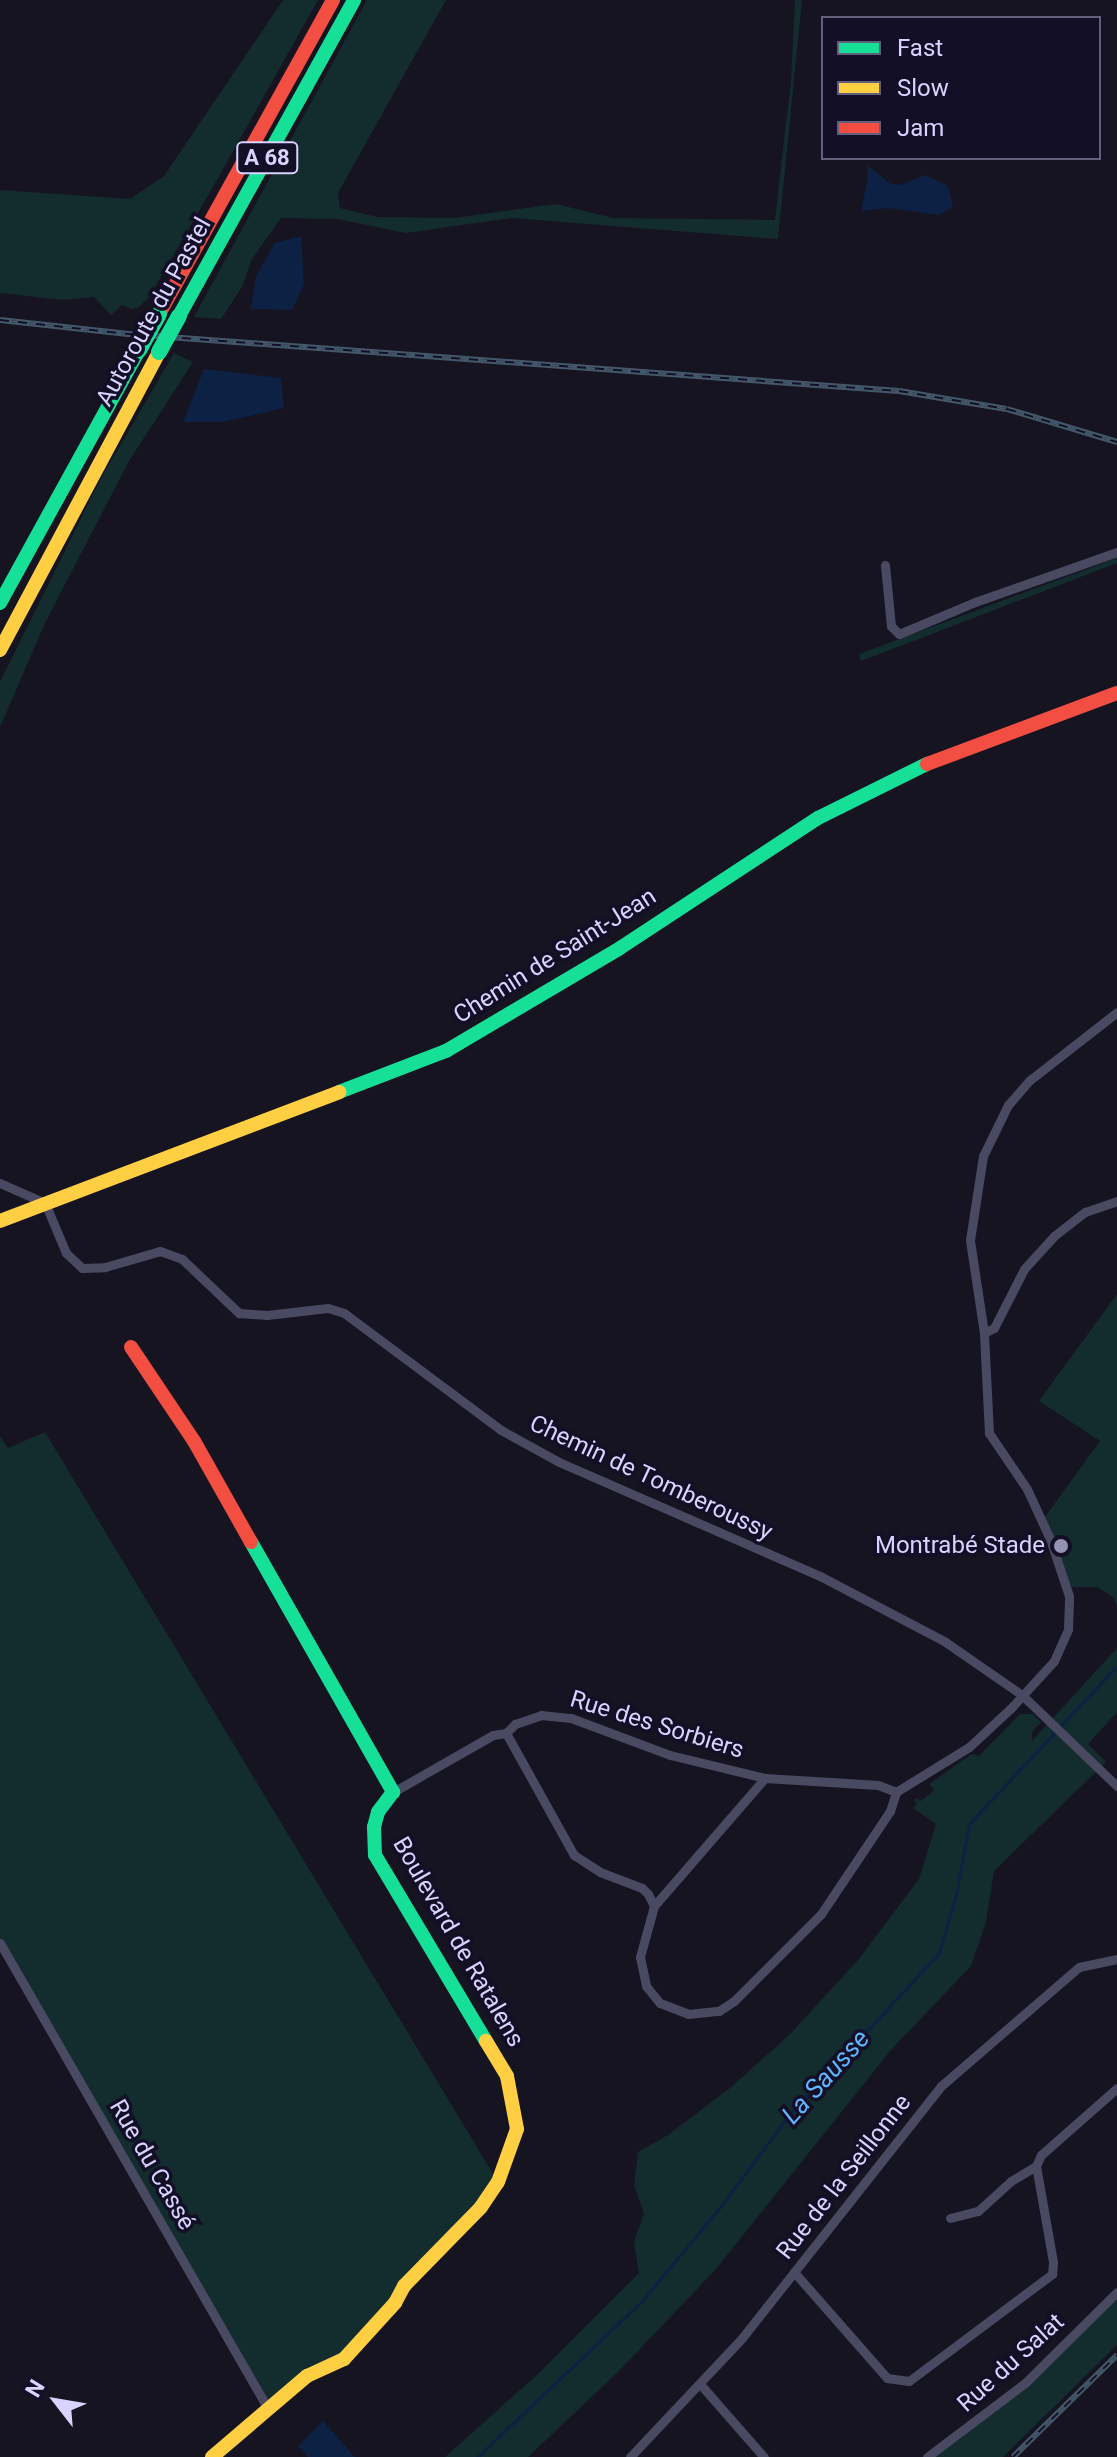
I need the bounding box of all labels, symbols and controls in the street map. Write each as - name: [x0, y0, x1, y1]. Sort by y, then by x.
- legend: [821, 16, 1101, 160]
- text: Fast: [897, 34, 943, 62]
- text: Slow: [897, 74, 949, 102]
- text: Jam: [897, 114, 944, 142]
- road number: A 68: [235, 140, 299, 176]
- street label: Autoroute du Pastel: [90, 213, 218, 411]
- street label: Chemin de Saint-Jean: [449, 882, 661, 1030]
- street label: Chemin de Tomberoussy: [525, 1409, 777, 1547]
- place label: Montrabé Stade: [875, 1532, 1045, 1560]
- marker: Montrabé Stade: [1052, 1537, 1070, 1555]
- street label: Rue des Sorbiers: [567, 1685, 747, 1765]
- street label: Boulevard de Ratalens: [386, 1832, 530, 2052]
- water label: La Sausse: [776, 2024, 876, 2130]
- street label: Rue de la Seillonne: [771, 2089, 917, 2265]
- street label: Rue du Cassé: [103, 2095, 201, 2235]
- street label: Rue du Salat: [952, 2308, 1070, 2418]
- north arrow: [16, 2361, 96, 2441]
- text: N: [20, 2375, 50, 2401]

